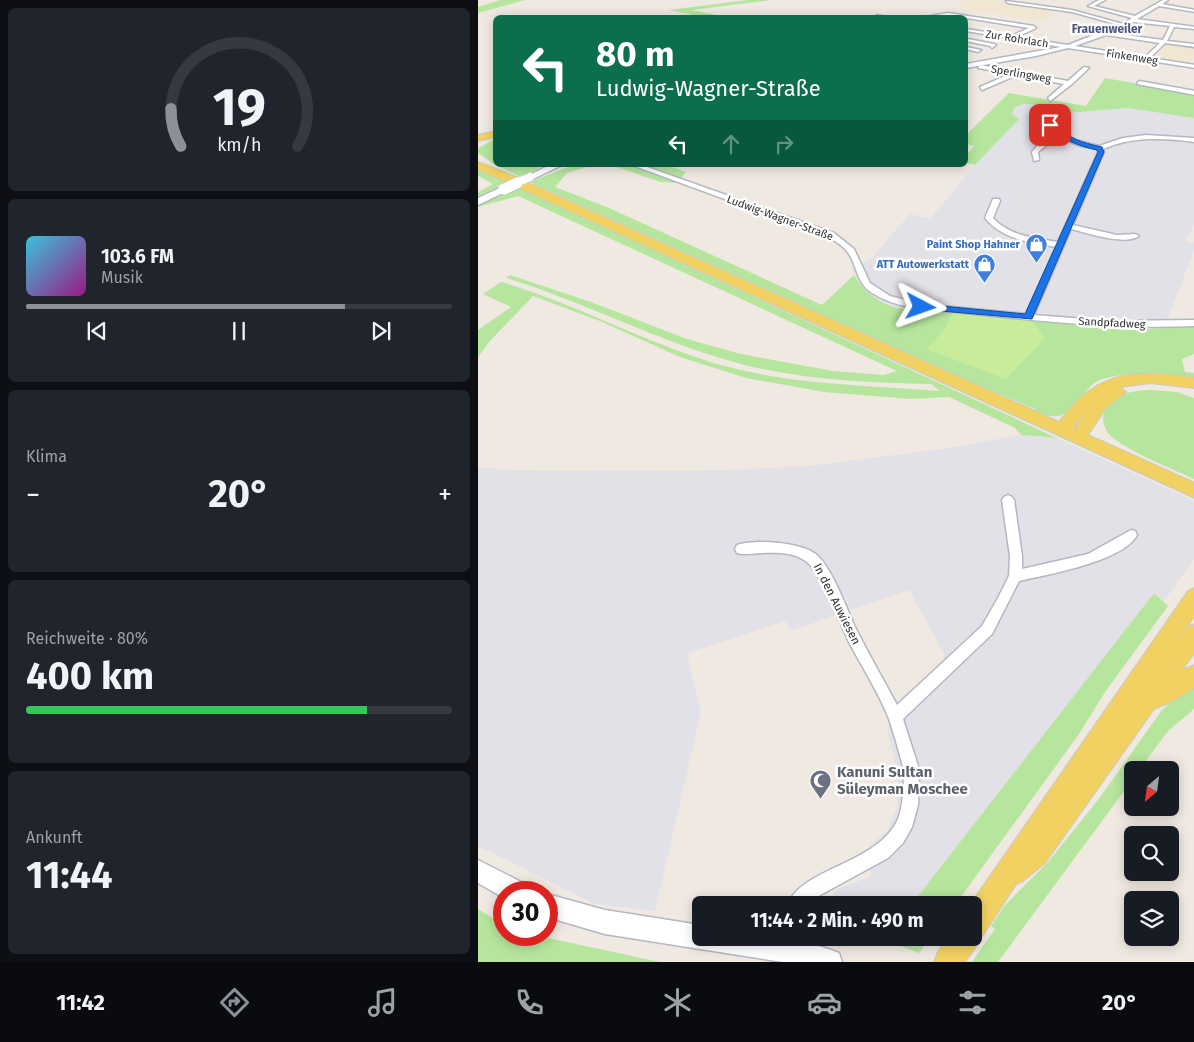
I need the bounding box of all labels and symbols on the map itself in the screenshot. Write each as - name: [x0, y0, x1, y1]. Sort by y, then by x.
- district label: Frauenweiler: [1072, 22, 1143, 36]
- street label: Zur Rohrlach: [985, 28, 1049, 50]
- street label: Finkenweg: [1105, 47, 1159, 68]
- street label: Sperlingweg: [990, 62, 1052, 86]
- pin: [1029, 104, 1071, 146]
- street label: Ludwig-Wagner-Straße: [725, 193, 835, 243]
- shop icon: Paint Shop Hahner: [1024, 232, 1048, 263]
- place label: Paint Shop Hahner: [927, 238, 1021, 251]
- shop icon: ATT Autowerkstatt: [973, 252, 997, 283]
- place label: ATT Autowerkstatt: [876, 258, 970, 271]
- position arrow: [894, 280, 946, 332]
- street label: Sandpfadweg: [1078, 315, 1146, 331]
- street label: In den Auwiesen: [811, 561, 863, 647]
- north arrow: [1124, 761, 1179, 816]
- place label: Kanuni Sultan Süleyman Moschee: [837, 763, 968, 798]
- mosque icon: Kanuni Sultan Süleyman Moschee: [809, 769, 833, 800]
- speed limit sign: 30: [493, 881, 558, 946]

